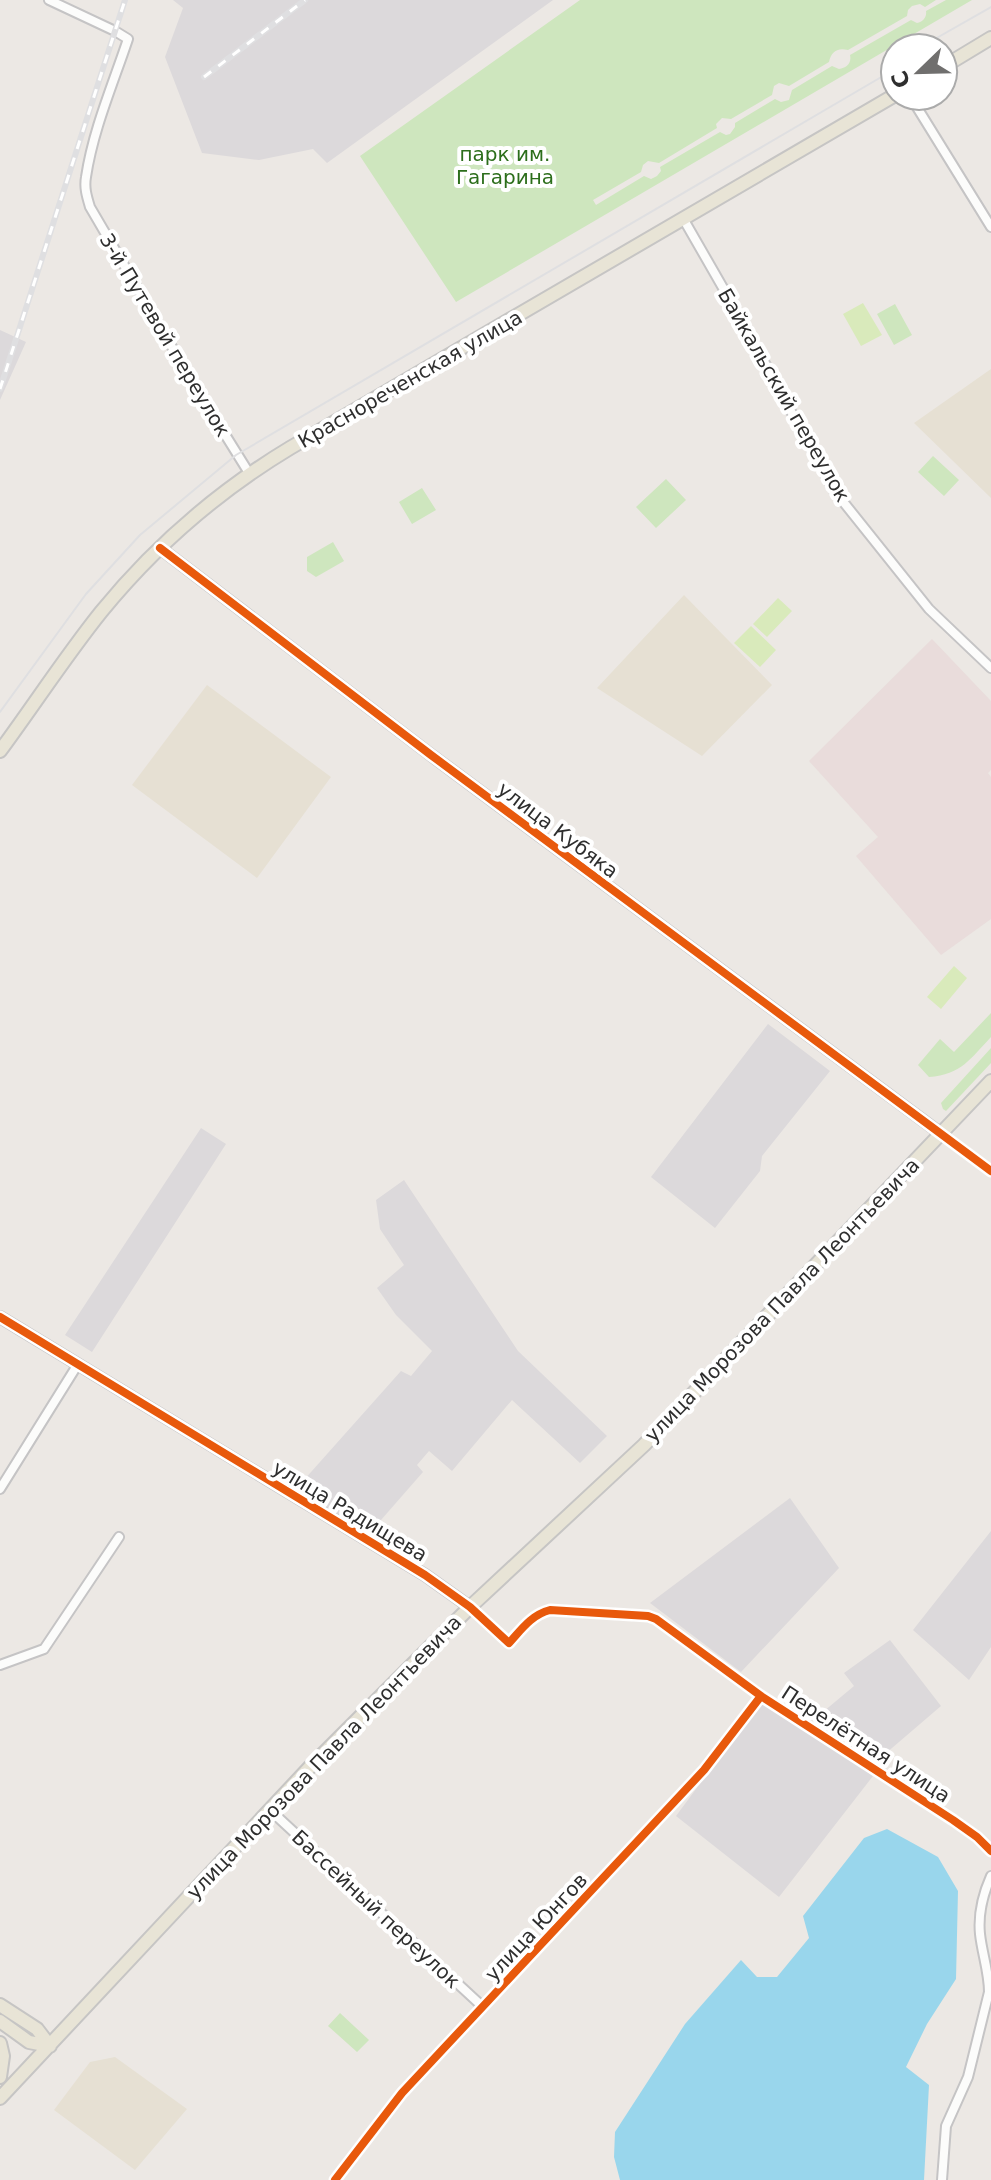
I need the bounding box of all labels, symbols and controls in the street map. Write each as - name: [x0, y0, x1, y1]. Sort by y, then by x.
- north arrow: [879, 32, 959, 112]
- text: С: [886, 67, 916, 92]
- park label: парк им. Гагарина: [456, 142, 554, 189]
- street label: 3-й Путевой переулок: [95, 229, 235, 441]
- street label: Байкальский переулок: [713, 284, 855, 506]
- street label: Краснореченская улица: [294, 305, 526, 453]
- street label: улица Кубяка: [493, 777, 623, 883]
- street label: улица Морозова Павла Леонтьевича: [640, 1153, 924, 1447]
- street label: улица Радищева: [268, 1455, 432, 1567]
- street label: улица Морозова Павла Леонтьевича: [182, 1610, 466, 1904]
- street label: Перелётная улица: [777, 1680, 955, 1808]
- street label: Бассейный переулок: [287, 1825, 465, 1993]
- street label: улица Юнгов: [480, 1868, 592, 1986]

